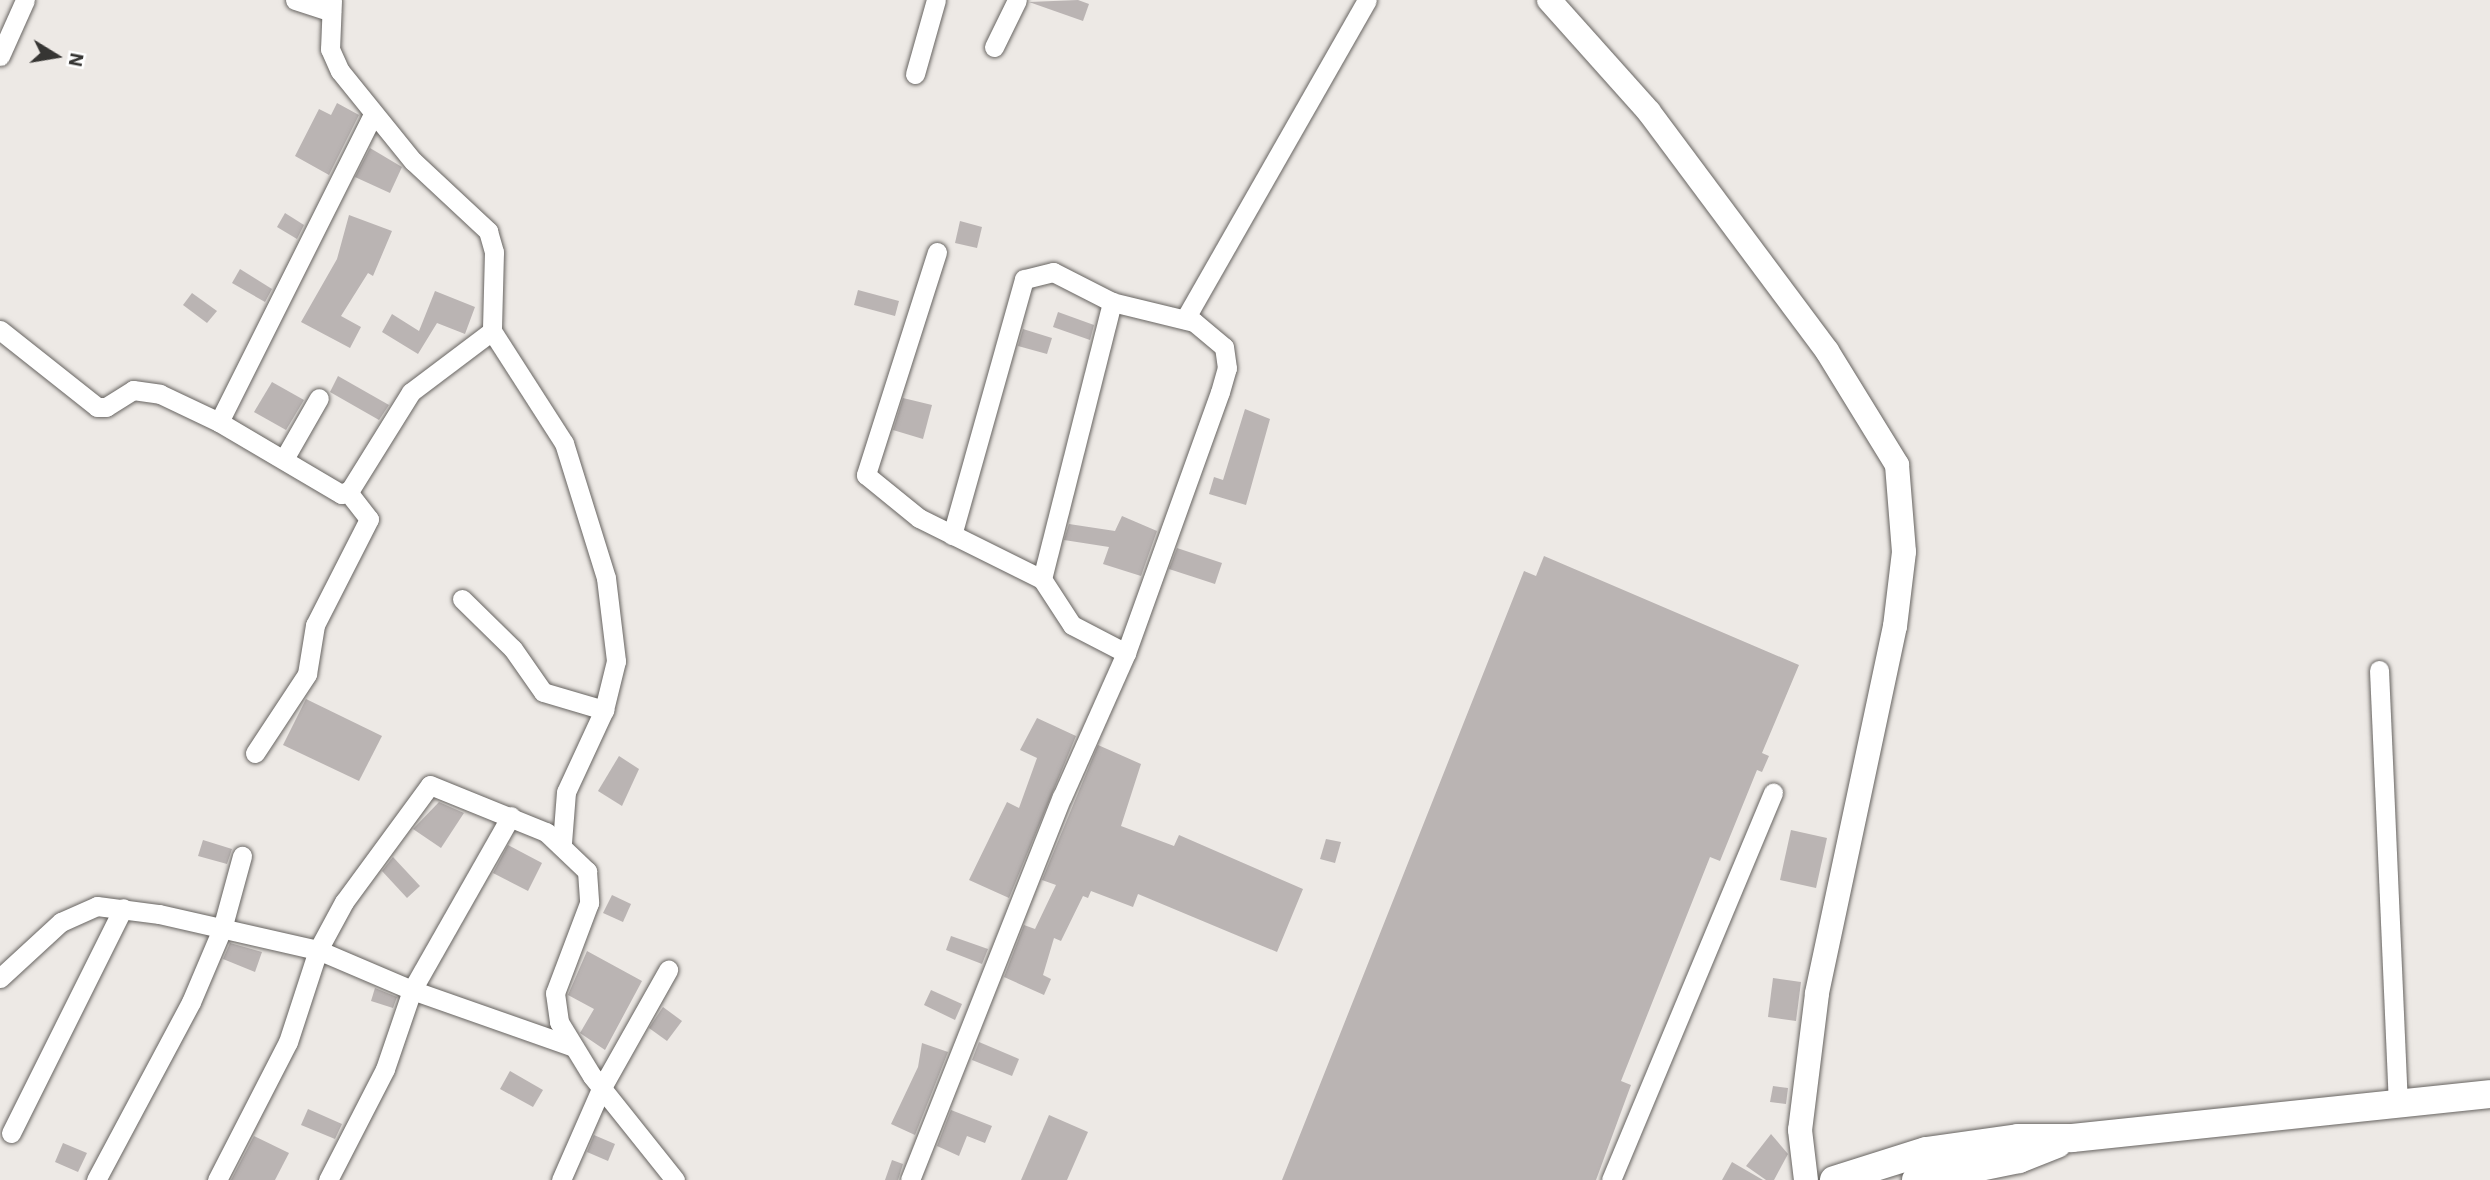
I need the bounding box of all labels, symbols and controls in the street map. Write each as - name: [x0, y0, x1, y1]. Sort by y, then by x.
- north arrow: [21, 21, 91, 91]
- text: N: [64, 51, 90, 69]

